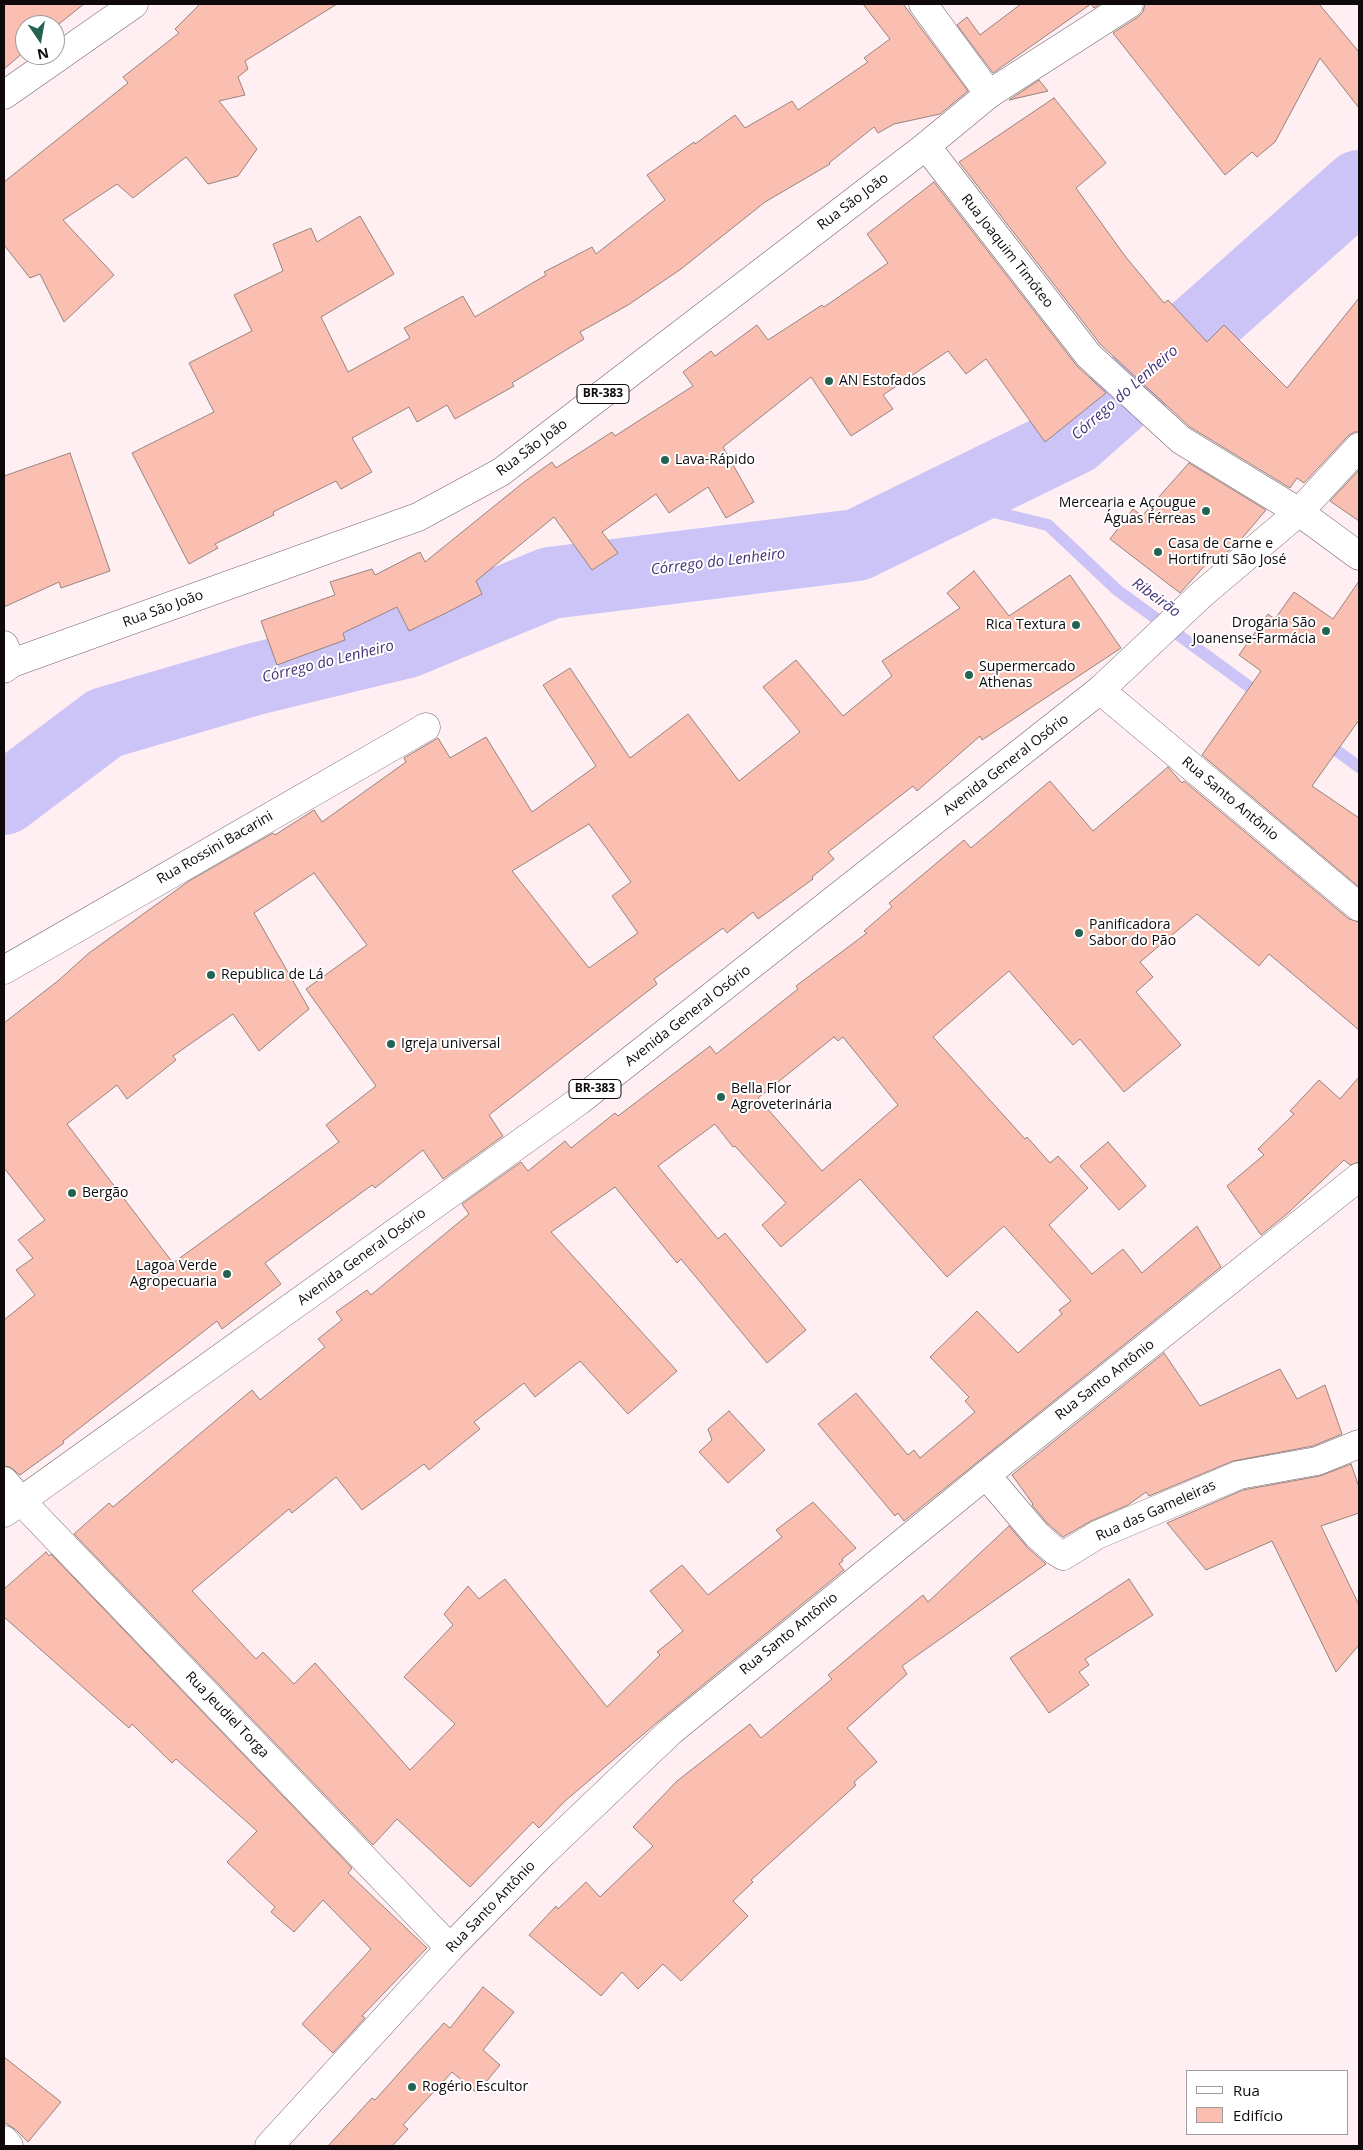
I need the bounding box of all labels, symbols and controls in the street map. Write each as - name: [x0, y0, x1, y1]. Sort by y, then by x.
- north arrow: [15, 15, 65, 65]
- text: N: [35, 44, 51, 65]
- street label: Rua São João: [814, 170, 892, 234]
- street label: Rua Joaquim Timóteo: [957, 191, 1057, 311]
- water label: Córrego do Lenheiro: [1068, 342, 1182, 444]
- place label: AN Estofados: [839, 373, 926, 389]
- marker: AN Estofados: [823, 375, 835, 387]
- road number: BR-383: [577, 384, 629, 404]
- street label: Rua São João: [493, 416, 571, 480]
- place label: Lava-Rápido: [675, 452, 755, 468]
- marker: Lava-Rápido: [659, 454, 671, 466]
- place label: Mercearia e Açougue Águas Férreas: [1059, 495, 1196, 528]
- marker: Mercearia e Açougue Águas Férreas: [1200, 505, 1212, 517]
- place label: Casa de Carne e Hortifruti São José: [1168, 536, 1286, 568]
- water label: Córrego do Lenheiro: [650, 545, 786, 579]
- marker: Casa de Carne e Hortifruti São José: [1152, 546, 1164, 558]
- water label: Ribeirão: [1128, 575, 1184, 621]
- street label: Rua São João: [120, 587, 206, 631]
- place label: Drogaria São Joanense-Farmácia: [1192, 615, 1316, 648]
- place label: Rica Textura: [986, 617, 1066, 633]
- marker: Rica Textura: [1070, 619, 1082, 631]
- marker: Drogaria São Joanense-Farmácia: [1320, 625, 1332, 637]
- water label: Córrego do Lenheiro: [260, 637, 396, 687]
- place label: Supermercado Athenas: [979, 659, 1075, 692]
- marker: Supermercado Athenas: [963, 669, 975, 681]
- street label: Avenida General Osório: [940, 711, 1072, 819]
- street label: Rua Santo Antônio: [1178, 754, 1282, 844]
- street label: Rua Rossini Bacarini: [154, 808, 276, 888]
- place label: Panificadora Sabor do Pão: [1089, 917, 1176, 950]
- marker: Panificadora Sabor do Pão: [1073, 927, 1085, 939]
- street label: Avenida General Osório: [622, 962, 754, 1070]
- place label: Republica de Lá: [221, 967, 324, 983]
- marker: Republica de Lá: [205, 969, 217, 981]
- place label: Igreja universal: [401, 1036, 500, 1052]
- marker: Igreja universal: [385, 1038, 397, 1050]
- road number: BR-383: [569, 1080, 621, 1098]
- place label: Bella Flor Agroveterinária: [731, 1081, 832, 1114]
- marker: Bella Flor Agroveterinária: [715, 1091, 727, 1103]
- place label: Bergão: [82, 1185, 128, 1201]
- marker: Bergão: [66, 1187, 78, 1199]
- street label: Avenida General Osório: [295, 1205, 429, 1309]
- place label: Lagoa Verde Agropecuaria: [130, 1258, 217, 1290]
- marker: Lagoa Verde Agropecuaria: [221, 1268, 233, 1280]
- street label: Rua Santo Antônio: [1052, 1336, 1158, 1424]
- street label: Rua das Gameleiras: [1094, 1477, 1218, 1545]
- street label: Rua Santo Antônio: [737, 1589, 841, 1679]
- street label: Rua Jeudiel Torga: [182, 1668, 272, 1762]
- street label: Rua Santo Antônio: [443, 1858, 539, 1956]
- legend: [1186, 2070, 1348, 2135]
- place label: Rogério Escultor: [422, 2079, 528, 2095]
- text: Rua: [1233, 2080, 1260, 2100]
- marker: Rogério Escultor: [406, 2081, 418, 2093]
- text: Edifício: [1233, 2105, 1283, 2125]

